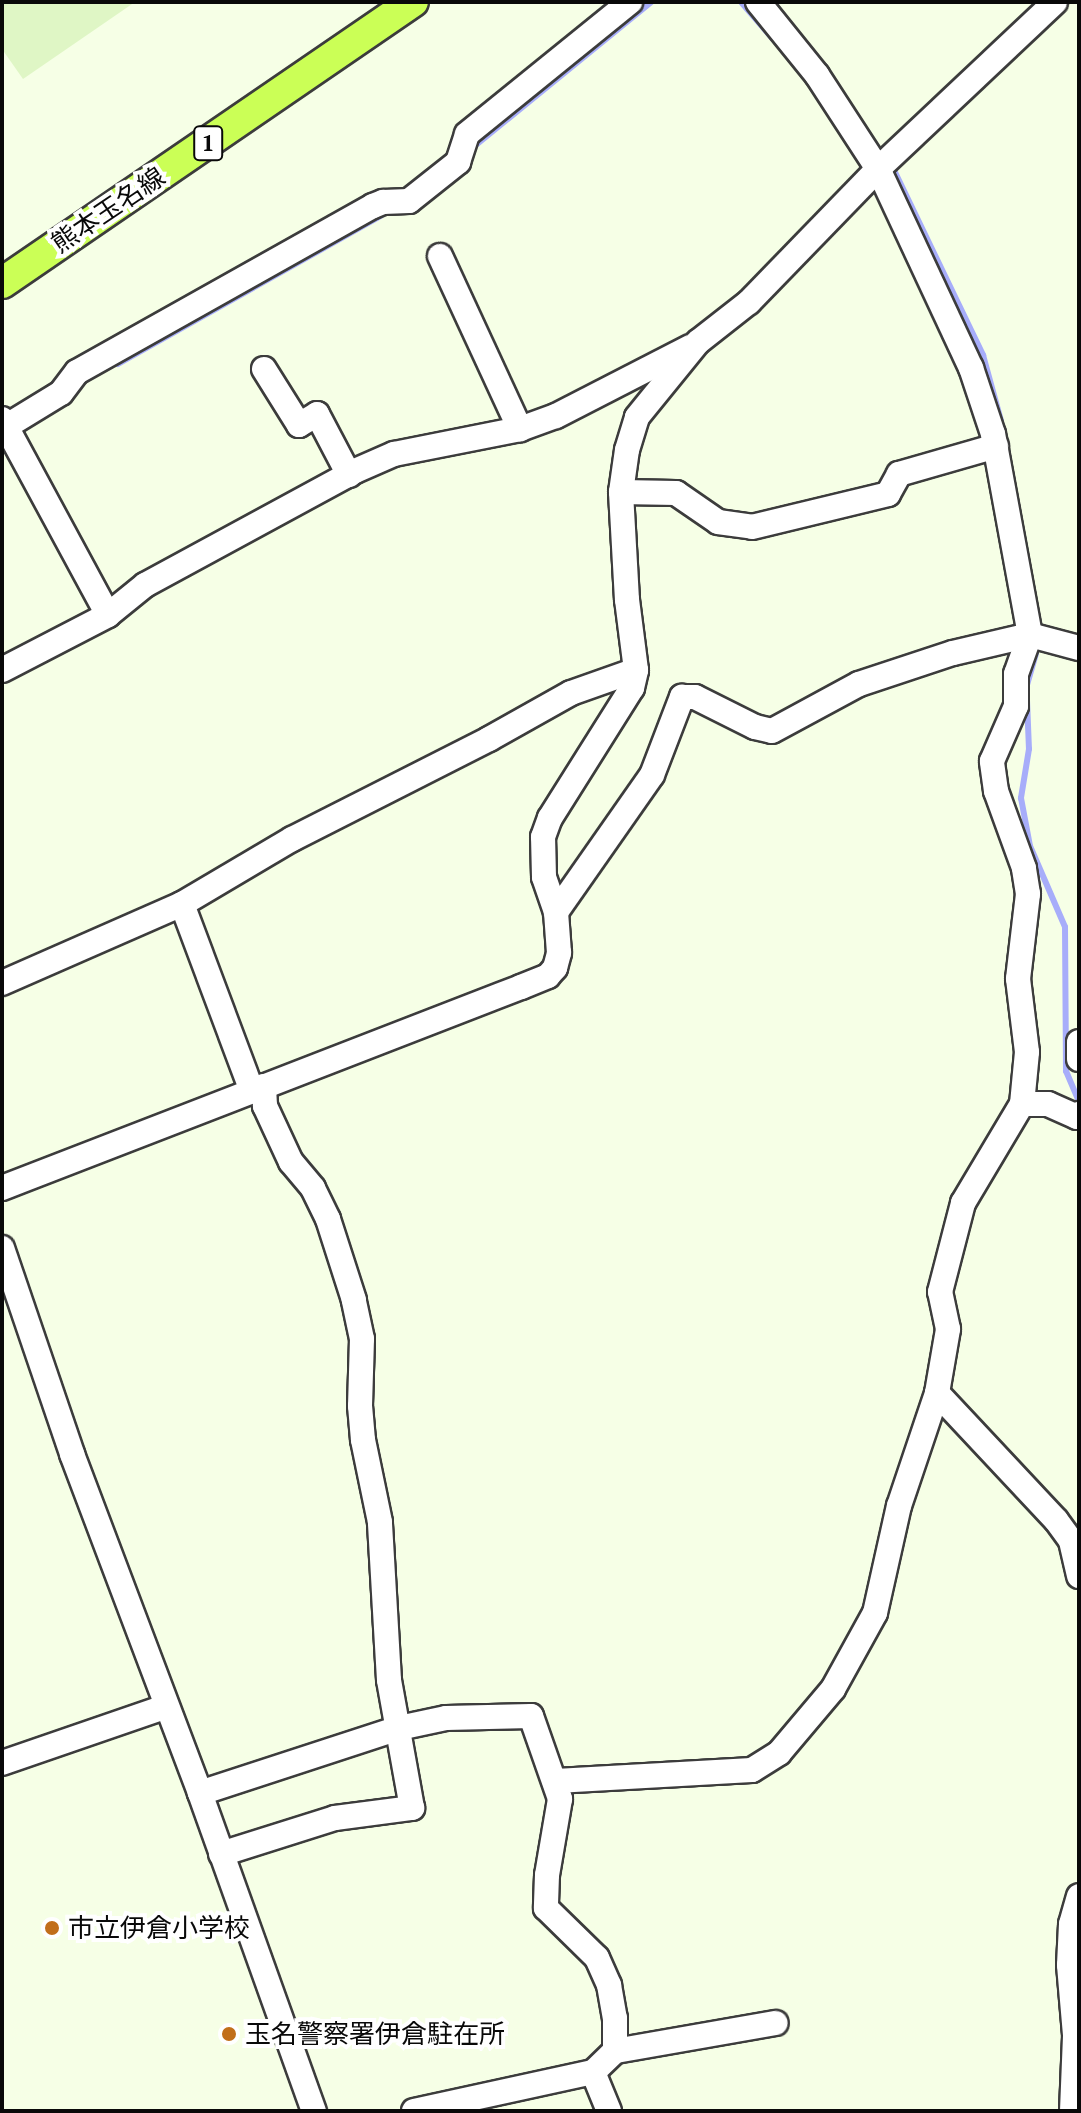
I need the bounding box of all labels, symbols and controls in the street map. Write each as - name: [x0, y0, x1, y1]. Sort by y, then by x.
- road number: 1: [192, 123, 224, 163]
- street label: 熊本玉名線: [45, 161, 171, 259]
- place label: 市立伊倉小学校: [68, 1912, 250, 1944]
- marker: 市立伊倉小学校: [43, 1919, 61, 1937]
- place label: 玉名警察署伊倉駐在所: [245, 2018, 505, 2050]
- marker: 玉名警察署伊倉駐在所: [220, 2025, 238, 2043]

